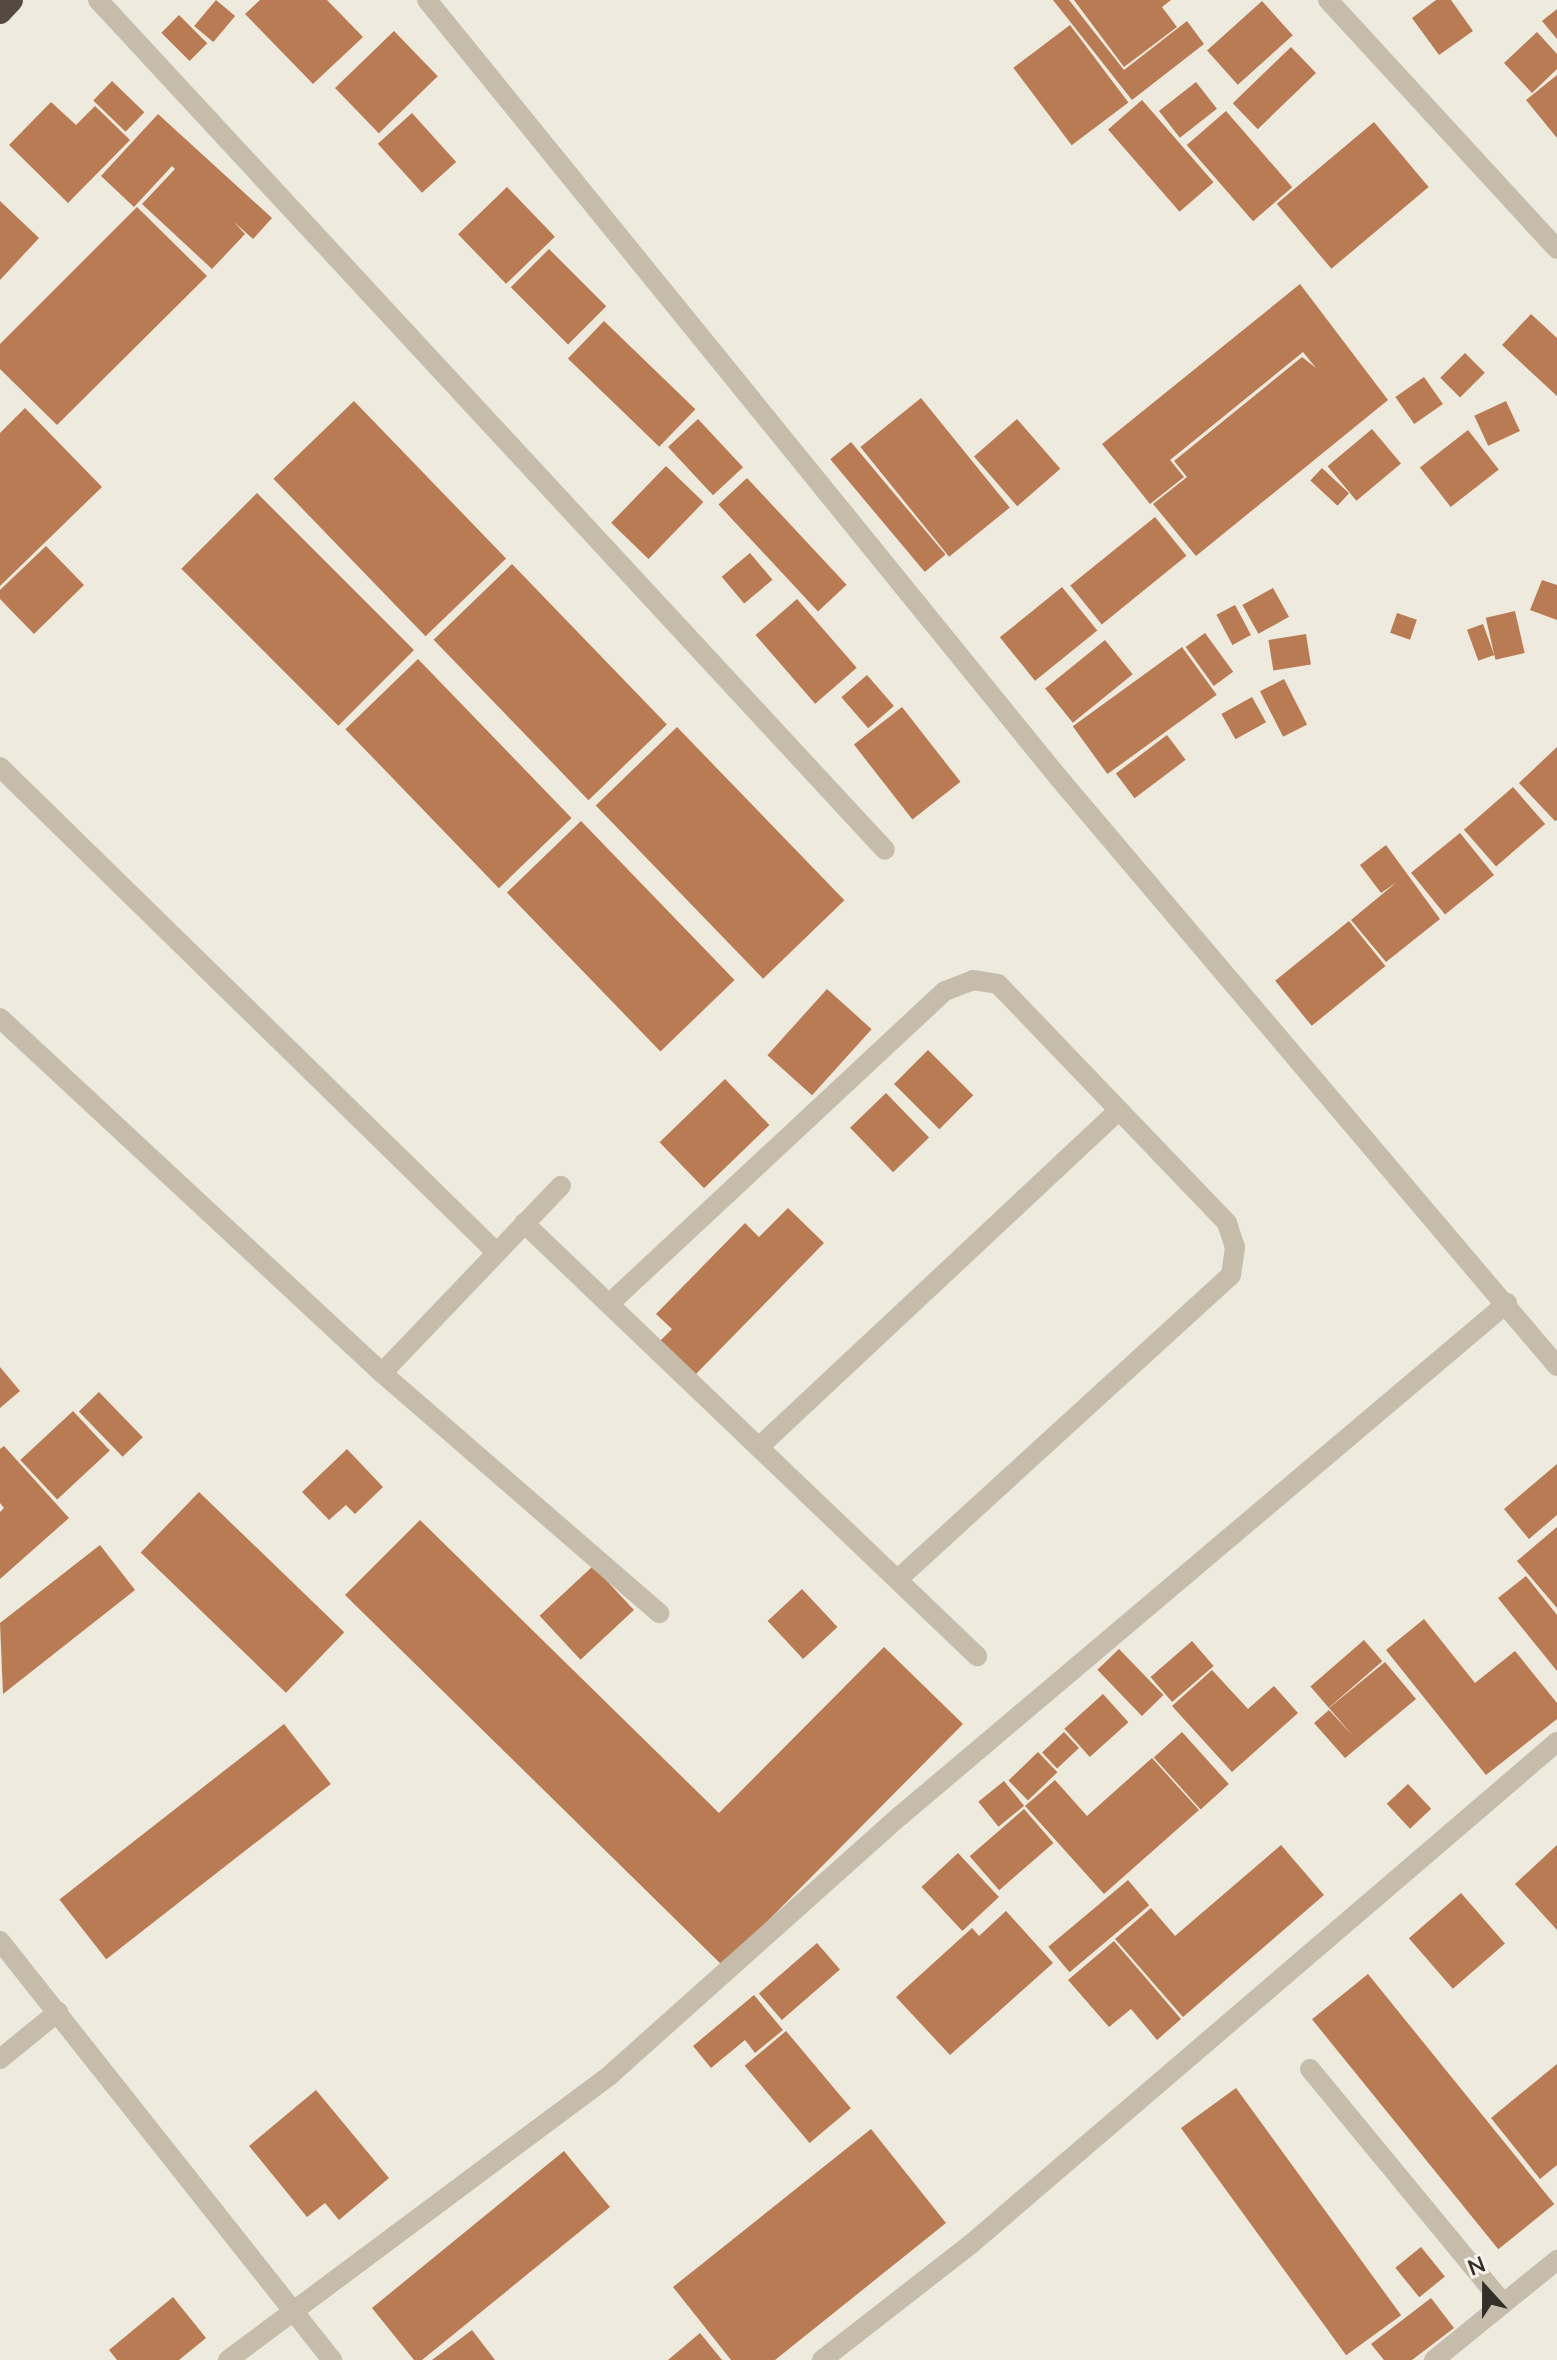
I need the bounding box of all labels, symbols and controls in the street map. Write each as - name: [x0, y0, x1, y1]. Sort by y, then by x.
- north arrow: [1445, 2248, 1525, 2328]
- text: N: [1464, 2250, 1489, 2282]

